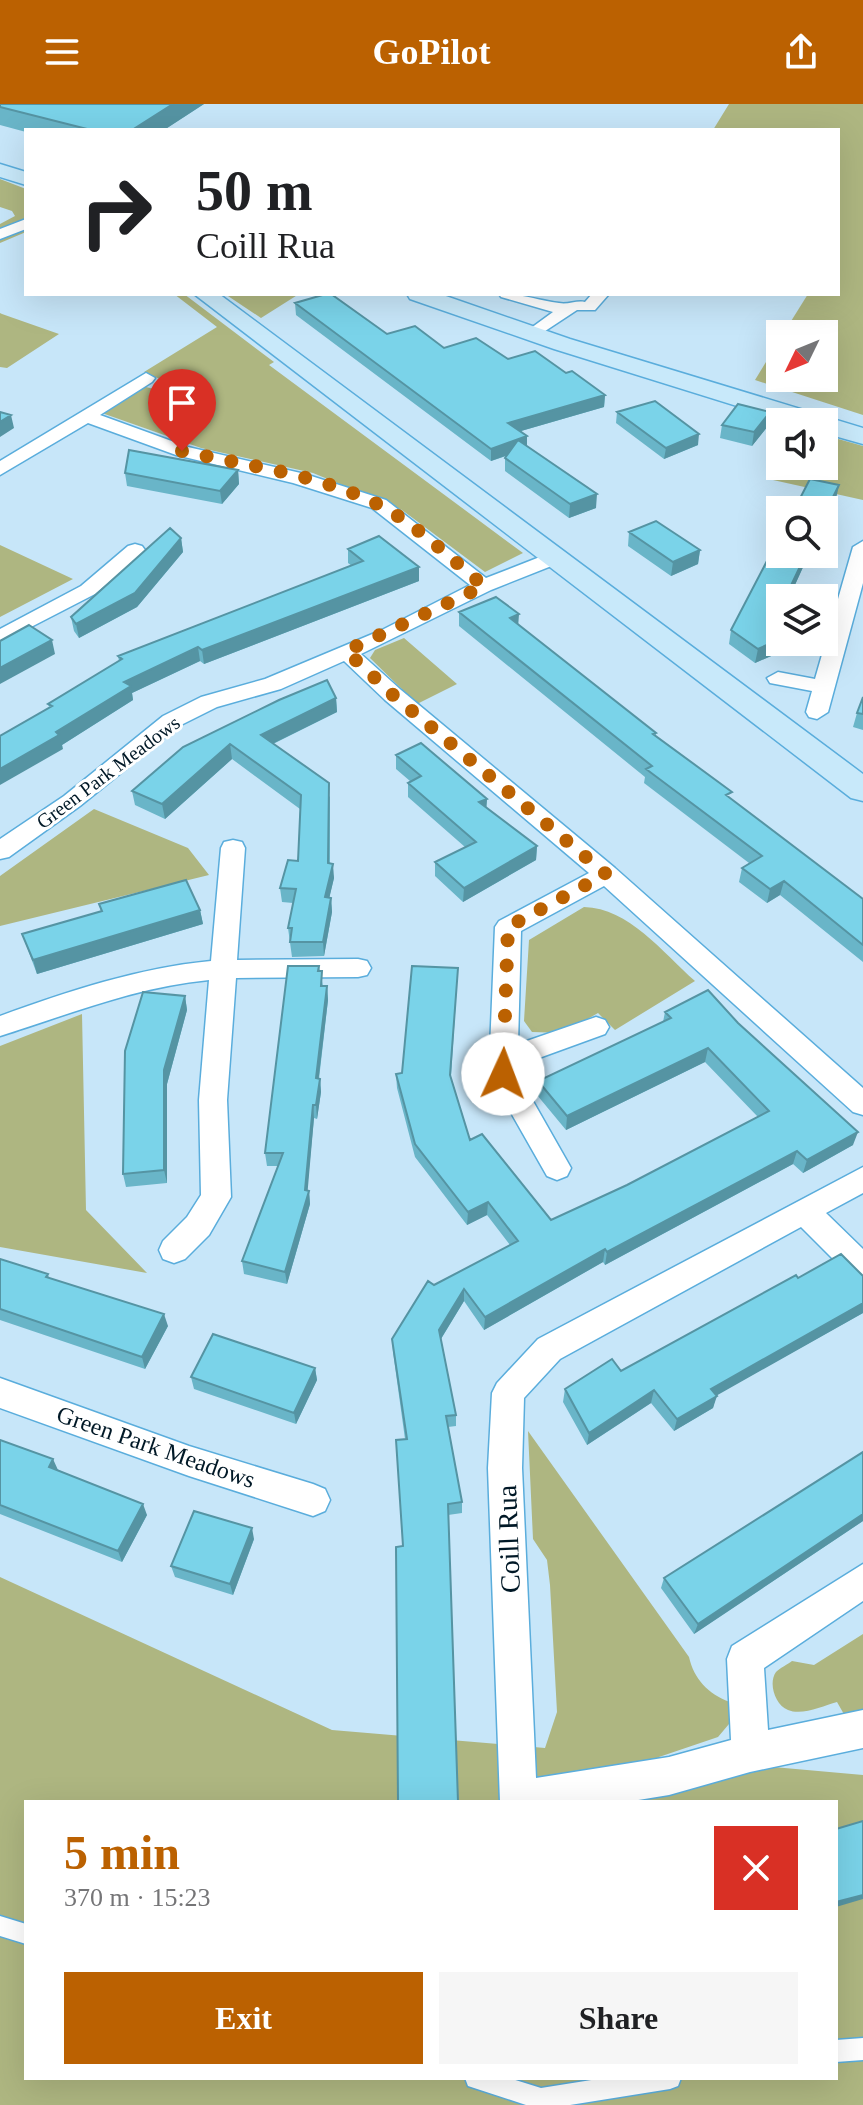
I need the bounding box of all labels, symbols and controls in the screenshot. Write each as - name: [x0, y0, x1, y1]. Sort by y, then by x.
- icon: menu: [40, 30, 84, 74]
- icon: share: [779, 30, 823, 74]
- text: GoPilot: [373, 32, 490, 72]
- icon: right: [64, 160, 168, 264]
- text: 50 m: [196, 160, 313, 222]
- text: Coill Rua: [196, 226, 335, 266]
- north arrow: [766, 320, 838, 392]
- map controls: [766, 320, 838, 656]
- pin: [148, 369, 216, 451]
- icon: arrive: [160, 381, 204, 425]
- button: sound: [766, 408, 838, 480]
- button: search: [766, 496, 838, 568]
- button: layers: [766, 584, 838, 656]
- street label: Green Park Meadows: [32, 711, 184, 833]
- position arrow: [461, 1032, 545, 1116]
- street label: Green Park Meadows: [53, 1401, 259, 1493]
- street label: Coill Rua: [491, 1484, 526, 1594]
- text: 5 min: [64, 1826, 180, 1879]
- button: close: [714, 1826, 798, 1910]
- text: 370 m · 15:23: [64, 1883, 211, 1912]
- button: Exit: [64, 1972, 423, 2064]
- button: Share: [439, 1972, 798, 2064]

